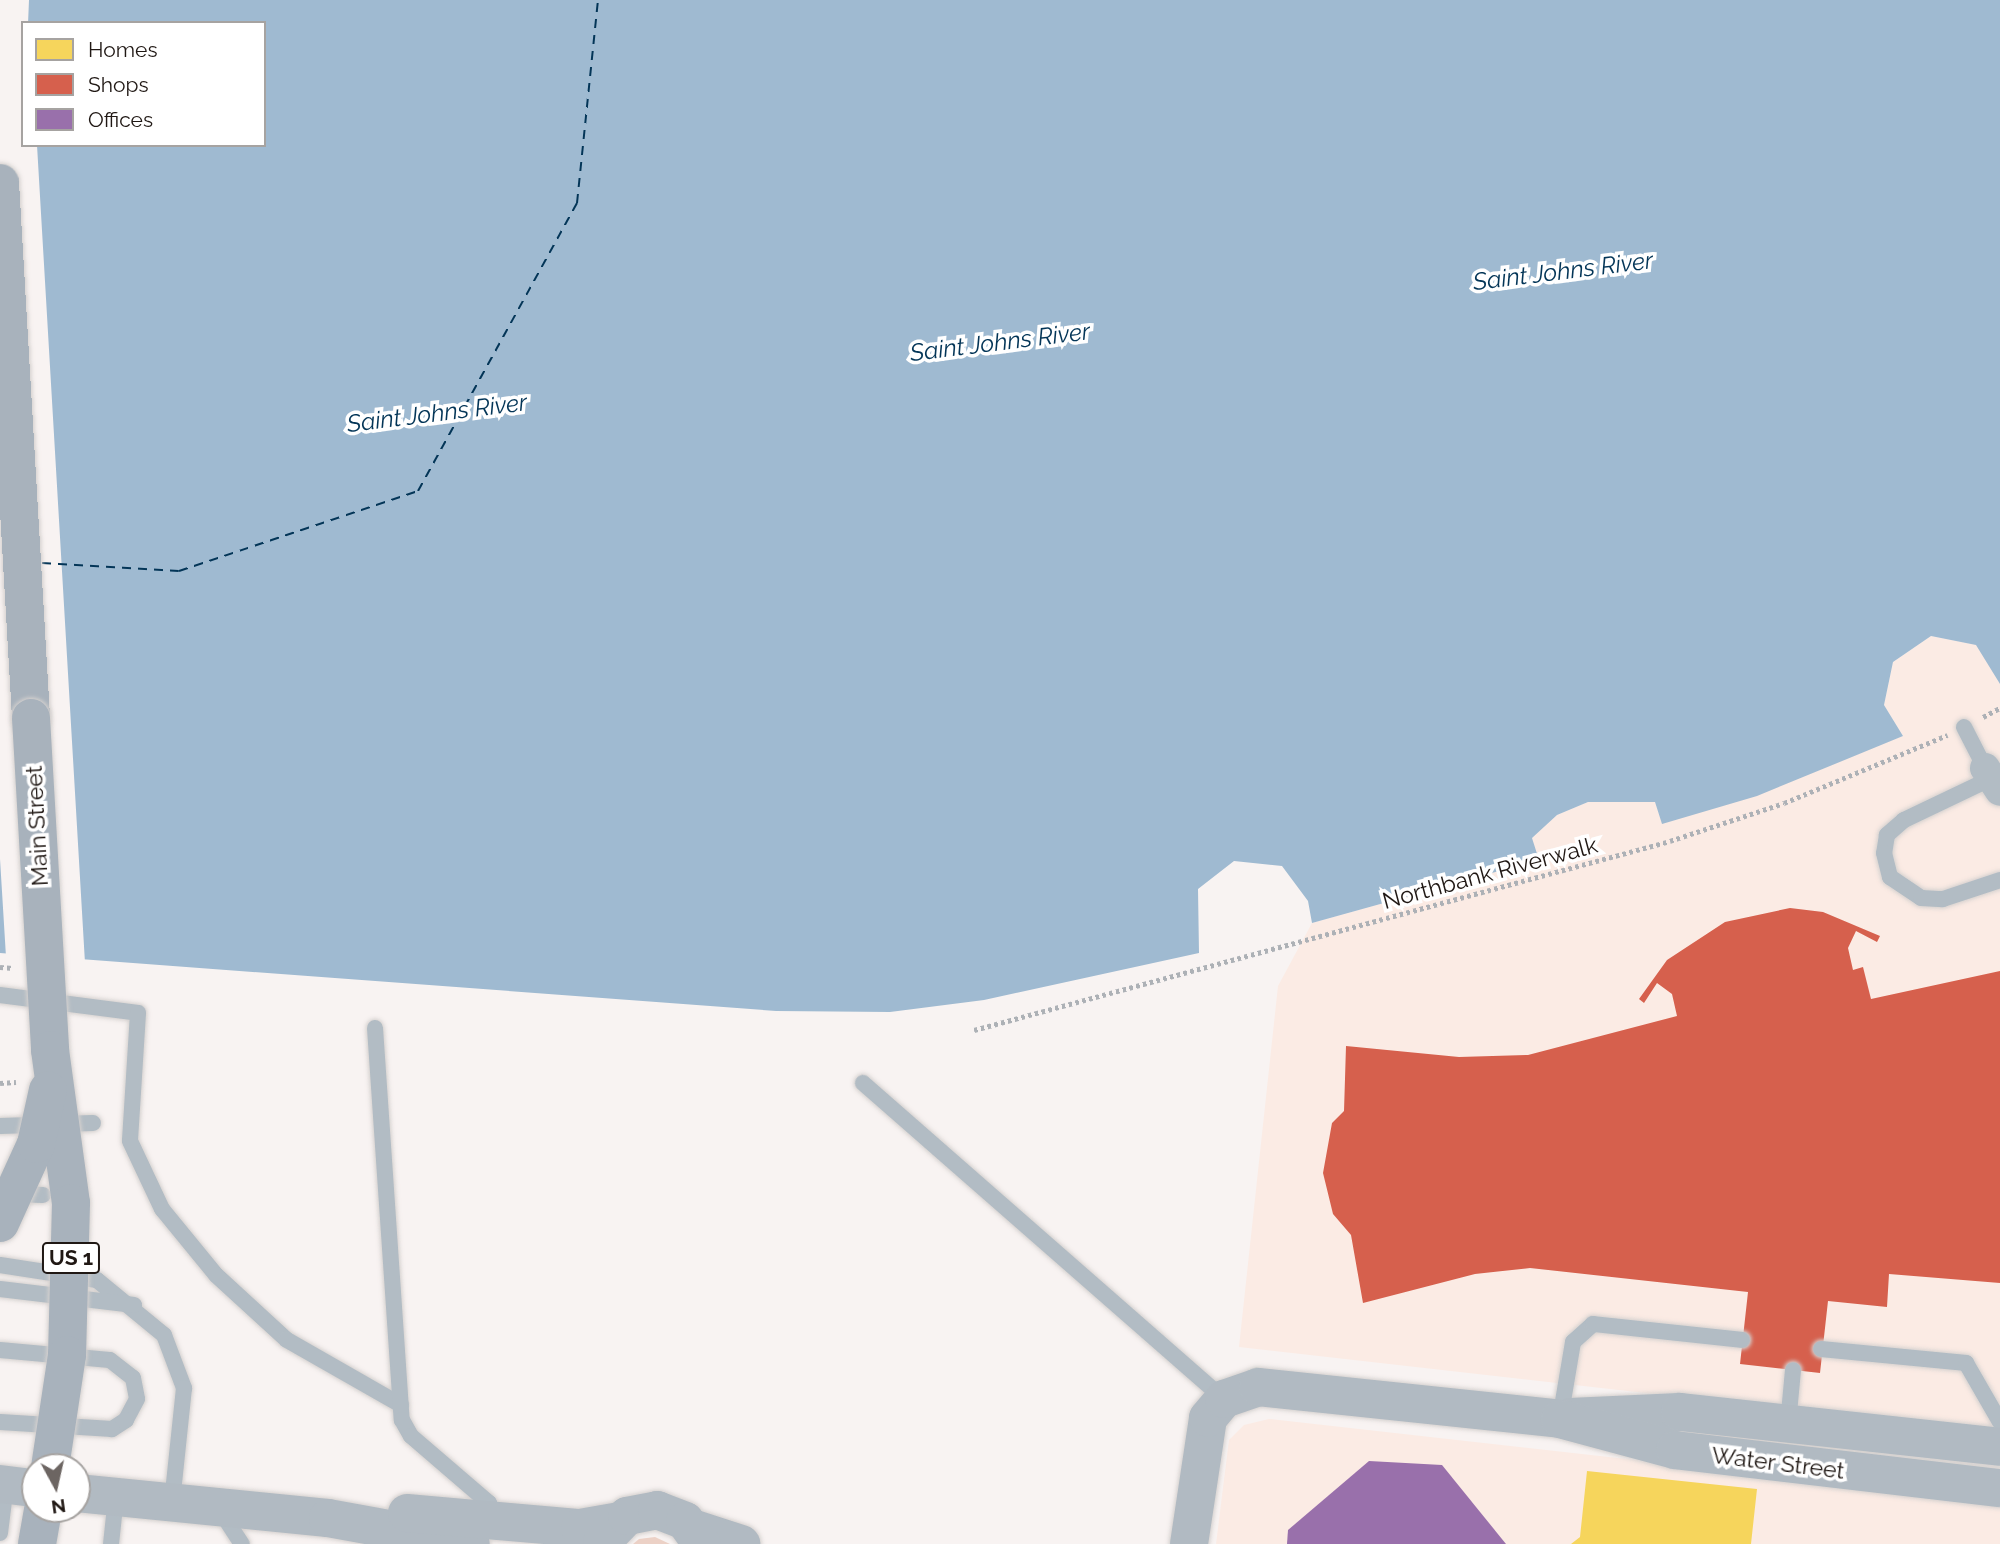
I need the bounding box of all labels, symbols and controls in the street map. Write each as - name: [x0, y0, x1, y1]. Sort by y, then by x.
- legend: [21, 21, 266, 147]
- text: Homes: [88, 37, 158, 62]
- text: Shops: [88, 72, 149, 97]
- text: Offices: [88, 107, 153, 132]
- water label: Saint Johns River: [1471, 246, 1655, 296]
- water label: Saint Johns River: [908, 317, 1092, 367]
- water label: Saint Johns River: [345, 388, 529, 438]
- street label: Main Street: [20, 765, 54, 887]
- street label: Northbank Riverwalk: [1380, 831, 1600, 915]
- road number: US 1: [41, 1240, 101, 1276]
- street label: Water Street: [1710, 1441, 1846, 1485]
- north arrow: [21, 1453, 91, 1523]
- text: N: [50, 1495, 67, 1519]

